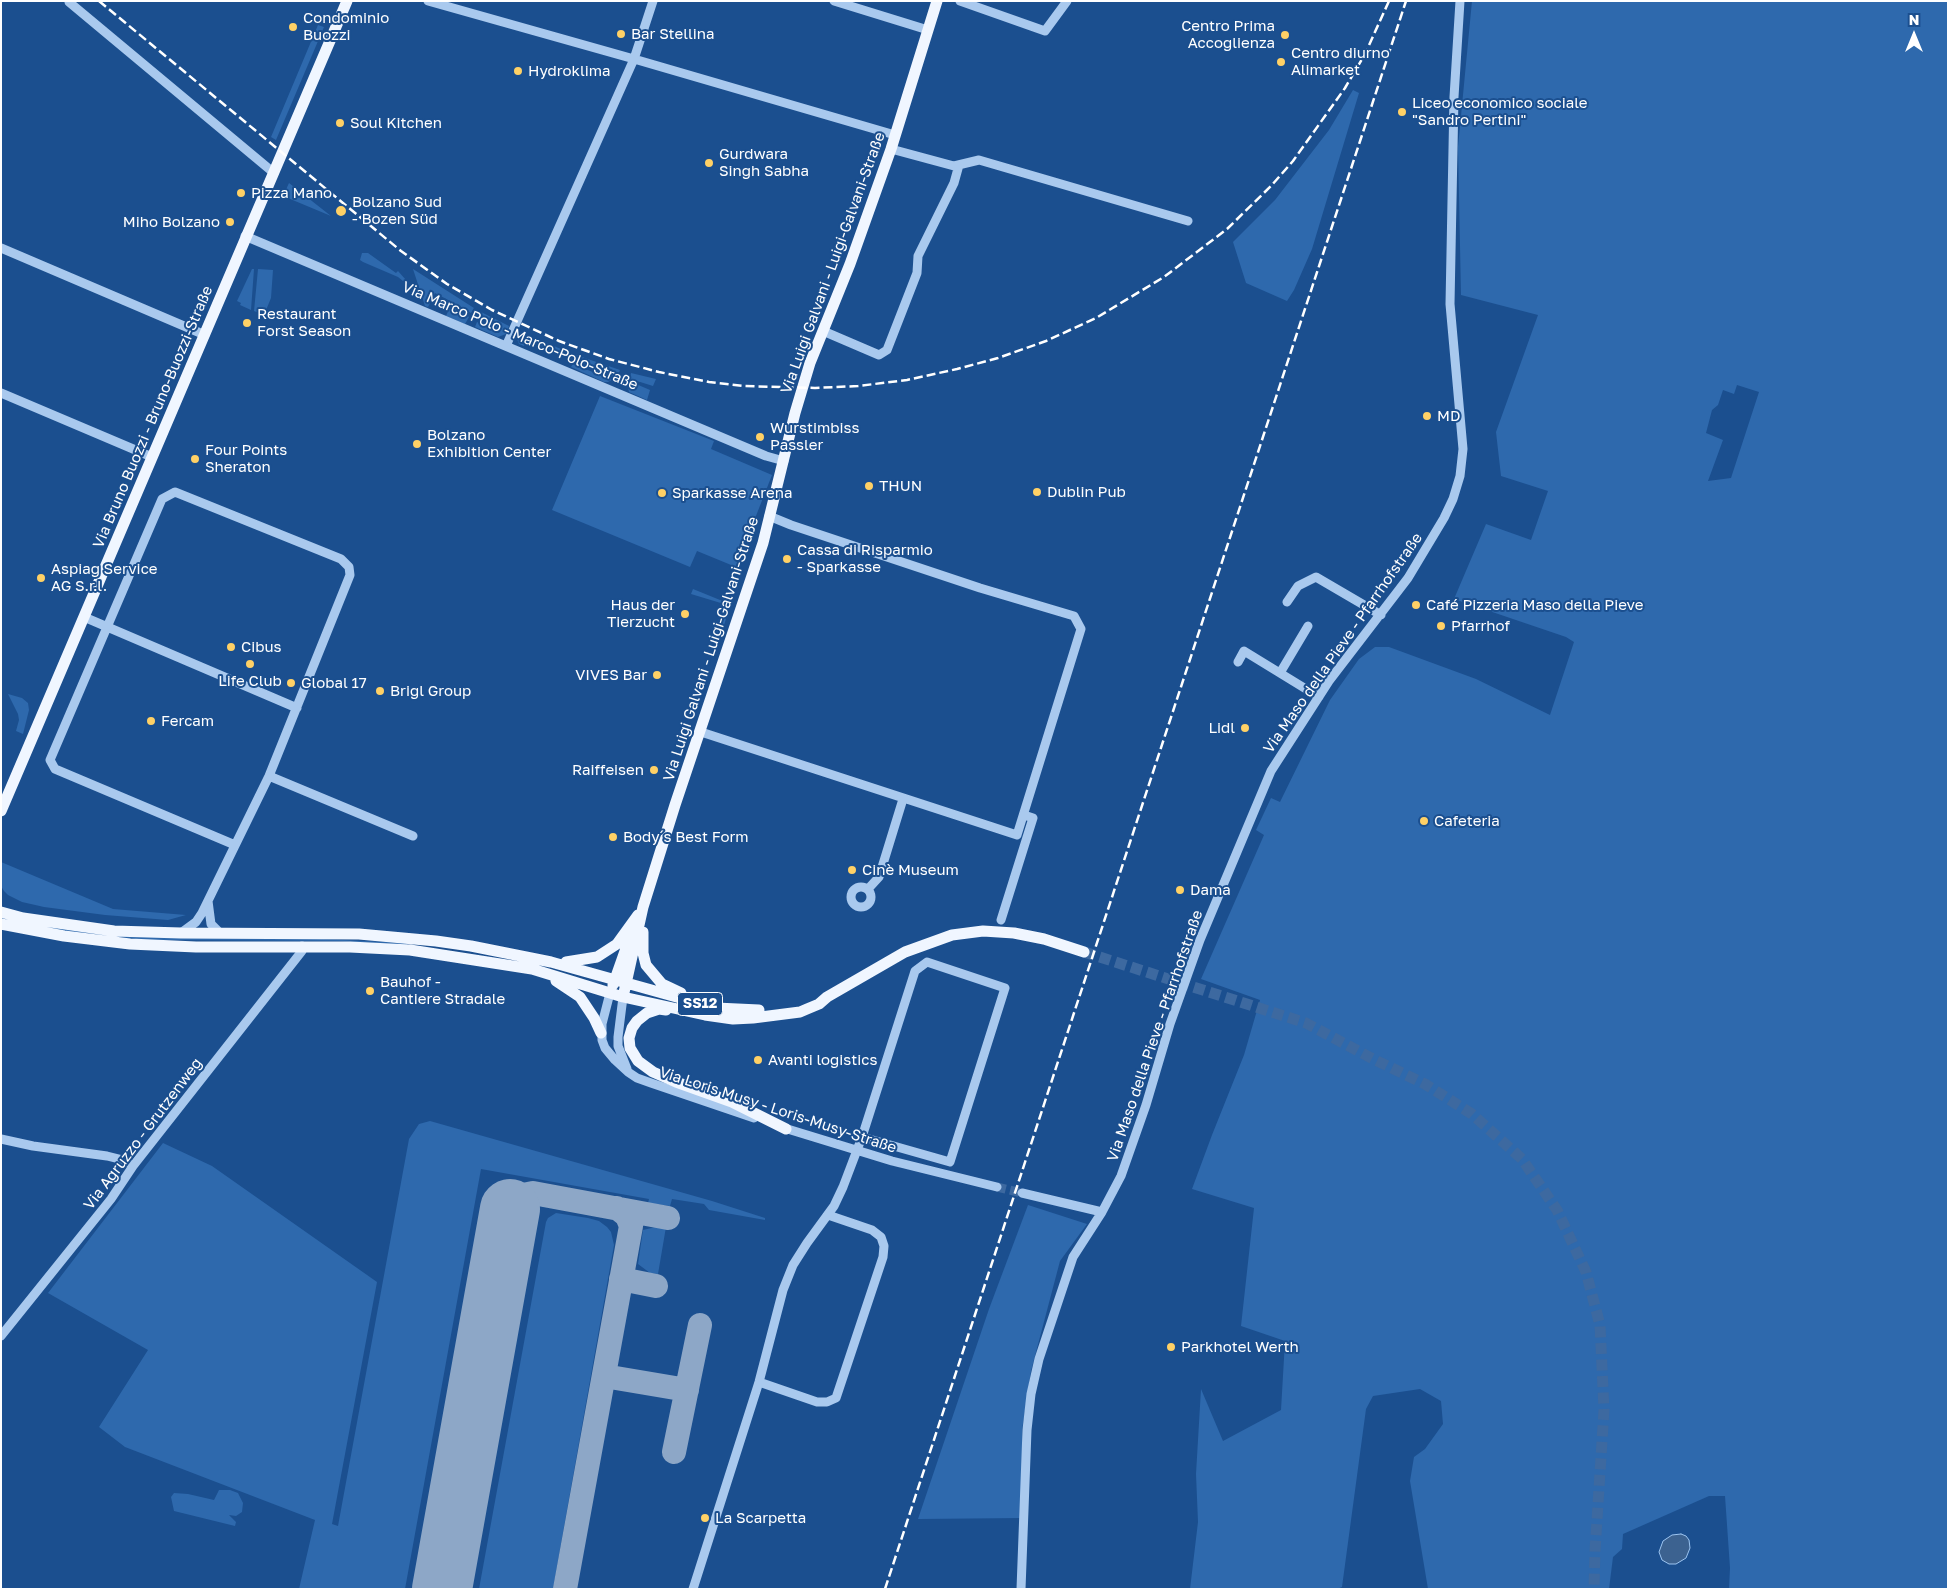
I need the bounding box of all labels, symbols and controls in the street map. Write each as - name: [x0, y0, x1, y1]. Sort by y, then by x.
- place label: Condominio Buozzi: [303, 9, 389, 44]
- north arrow: [1889, 10, 1939, 60]
- text: N: [1909, 11, 1919, 28]
- place label: Centro Prima Accoglienza: [1181, 17, 1275, 52]
- marker: Condominio Buozzi: [287, 21, 299, 33]
- place label: Bar Stellina: [631, 25, 714, 43]
- marker: Bar Stellina: [615, 28, 627, 40]
- marker: Centro Prima Accoglienza: [1279, 29, 1291, 41]
- place label: Centro diurno Alimarket: [1291, 44, 1390, 79]
- marker: Centro diurno Alimarket: [1275, 56, 1287, 68]
- place label: Hydroklima: [528, 62, 610, 80]
- marker: Hydroklima: [512, 65, 524, 77]
- place label: Liceo economico sociale "Sandro Pertini": [1412, 94, 1587, 129]
- marker: Liceo economico sociale "Sandro Pertini": [1396, 106, 1408, 118]
- place label: Soul Kitchen: [350, 114, 442, 132]
- marker: Soul Kitchen: [334, 117, 346, 129]
- street label: Via Luigi Galvani - Luigi-Galvani-Straße: [777, 130, 889, 396]
- place label: Gurdwara Singh Sabha: [719, 145, 809, 180]
- marker: Gurdwara Singh Sabha: [703, 157, 715, 169]
- place label: Pizza Mano: [251, 184, 332, 202]
- marker: Pizza Mano: [235, 187, 247, 199]
- place label: Bolzano Sud - Bozen Süd: [352, 193, 442, 228]
- marker: Bolzano Sud - Bozen Süd: [334, 204, 348, 218]
- place label: Miho Bolzano: [123, 213, 220, 231]
- marker: Miho Bolzano: [224, 216, 236, 228]
- street label: Via Marco Polo - Marco-Polo-Straße: [399, 278, 641, 394]
- street label: Via Bruno Buozzi - Bruno-Buozzi-Straße: [89, 283, 217, 551]
- place label: Restaurant Forst Season: [257, 305, 351, 340]
- marker: Restaurant Forst Season: [241, 317, 253, 329]
- place label: MD: [1437, 407, 1460, 425]
- marker: MD: [1421, 410, 1433, 422]
- place label: Wurstimbiss Passler: [770, 419, 859, 454]
- place label: Bolzano Exhibition Center: [427, 426, 551, 461]
- marker: Wurstimbiss Passler: [754, 431, 766, 443]
- marker: Bolzano Exhibition Center: [411, 438, 423, 450]
- place label: Four Points Sheraton: [205, 441, 287, 476]
- marker: Four Points Sheraton: [189, 453, 201, 465]
- place label: THUN: [879, 477, 922, 495]
- marker: THUN: [863, 480, 875, 492]
- place label: Dublin Pub: [1047, 483, 1126, 501]
- place label: Sparkasse Arena: [672, 484, 792, 502]
- marker: Dublin Pub: [1031, 486, 1043, 498]
- marker: Sparkasse Arena: [656, 487, 668, 499]
- street label: Via Luigi Galvani - Luigi-Galvani-Straße: [660, 514, 762, 784]
- street label: Via Maso della Pieve - Pfarrhofstraße: [1260, 529, 1426, 757]
- place label: Cassa di Risparmio - Sparkasse: [797, 541, 933, 576]
- marker: Cassa di Risparmio - Sparkasse: [781, 553, 793, 565]
- place label: Aspiag Service AG S.r.l.: [51, 560, 158, 595]
- marker: Aspiag Service AG S.r.l.: [35, 572, 47, 584]
- place label: Haus der Tierzucht: [607, 596, 675, 631]
- place label: Café Pizzeria Maso della Pieve: [1426, 596, 1643, 614]
- marker: Café Pizzeria Maso della Pieve: [1410, 599, 1422, 611]
- marker: Haus der Tierzucht: [679, 608, 691, 620]
- place label: Pfarrhof: [1451, 617, 1510, 635]
- marker: Pfarrhof: [1435, 620, 1447, 632]
- place label: Cibus: [241, 638, 281, 656]
- marker: Cibus: [225, 641, 237, 653]
- marker: Life Club: [244, 658, 256, 670]
- place label: VIVES Bar: [575, 666, 647, 684]
- marker: VIVES Bar: [651, 669, 663, 681]
- place label: Life Club: [218, 672, 282, 690]
- place label: Global 17: [301, 674, 367, 692]
- marker: Global 17: [285, 677, 297, 689]
- place label: Brigl Group: [390, 682, 471, 700]
- marker: Brigl Group: [374, 685, 386, 697]
- place label: Fercam: [161, 712, 214, 730]
- marker: Fercam: [145, 715, 157, 727]
- place label: Lidl: [1208, 719, 1235, 737]
- marker: Lidl: [1239, 722, 1251, 734]
- place label: Raiffeisen: [572, 761, 644, 779]
- marker: Raiffeisen: [648, 764, 660, 776]
- place label: Cafeteria: [1434, 812, 1500, 830]
- marker: Cafeteria: [1418, 815, 1430, 827]
- place label: Body´s Best Form: [623, 828, 749, 846]
- marker: Body´s Best Form: [607, 831, 619, 843]
- place label: Cinè Museum: [862, 861, 959, 879]
- marker: Cinè Museum: [846, 864, 858, 876]
- place label: Dama: [1190, 881, 1231, 899]
- marker: Dama: [1174, 884, 1186, 896]
- street label: Via Maso della Pieve - Pfarrhofstraße: [1103, 908, 1207, 1164]
- place label: Bauhof - Cantiere Stradale: [380, 973, 505, 1008]
- marker: Bauhof - Cantiere Stradale: [364, 985, 376, 997]
- road number: SS12: [678, 992, 722, 1016]
- place label: Avanti logistics: [768, 1051, 877, 1069]
- marker: Avanti logistics: [752, 1054, 764, 1066]
- street label: Via Agruzzo - Grutzenweg: [80, 1055, 206, 1213]
- street label: Via Loris Musy - Loris-Musy-Straße: [657, 1063, 899, 1157]
- place label: Parkhotel Werth: [1181, 1338, 1299, 1356]
- marker: Parkhotel Werth: [1165, 1341, 1177, 1353]
- place label: La Scarpetta: [715, 1509, 806, 1527]
- marker: La Scarpetta: [699, 1512, 711, 1524]

